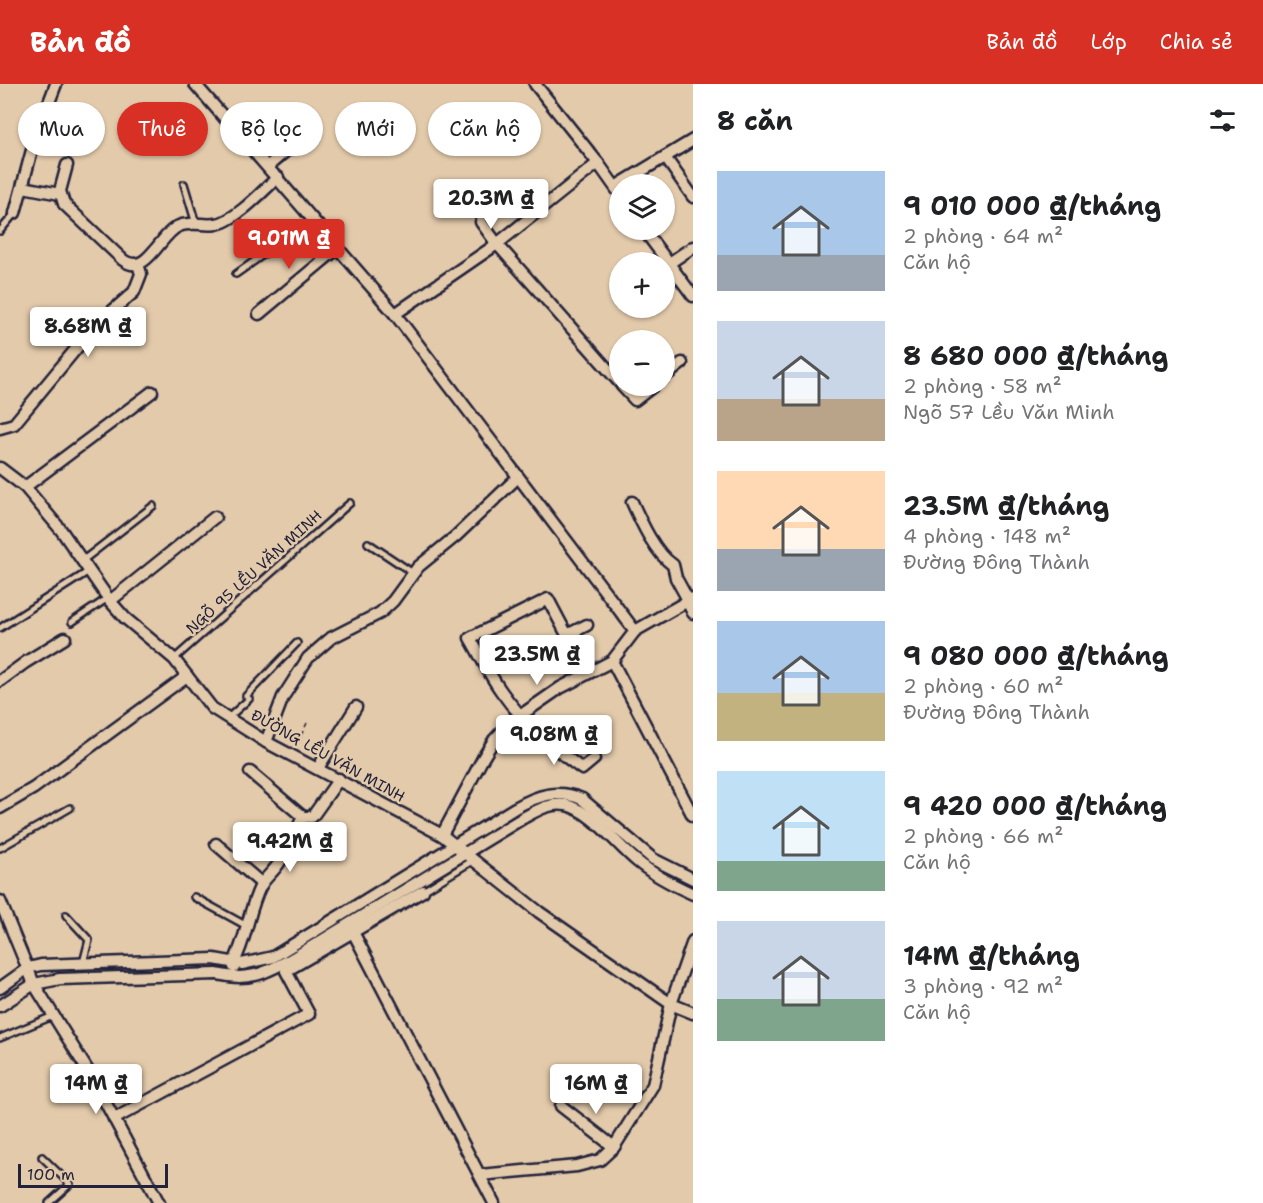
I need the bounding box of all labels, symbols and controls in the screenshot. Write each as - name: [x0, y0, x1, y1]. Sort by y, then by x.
- text: Bản đồ: [30, 23, 131, 61]
- text: Bản đồ: [987, 28, 1058, 56]
- text: Lớp: [1091, 28, 1127, 56]
- text: Chia sẻ: [1160, 28, 1233, 56]
- chip: Mua: [18, 102, 105, 156]
- chip: Thuê: [117, 102, 208, 156]
- chip: Bộ lọc: [220, 102, 323, 156]
- chip: Mới: [335, 102, 416, 156]
- chip: Căn hộ: [428, 102, 541, 156]
- text: 8 căn: [717, 103, 793, 138]
- icon: filters: [1206, 104, 1239, 137]
- map controls: [609, 174, 675, 396]
- button: layers: [609, 174, 675, 240]
- pin: 20.3M ₫: [436, 179, 546, 230]
- text: 20.3M ₫: [447, 185, 535, 211]
- text: 9 010 000 ₫/tháng: [903, 188, 1161, 223]
- icon: home: [765, 195, 837, 267]
- pin: 9.01M ₫: [234, 219, 344, 270]
- text: 2 phòng · 64 m²: [903, 223, 1063, 249]
- text: 9.01M ₫: [248, 225, 330, 251]
- text: Căn hộ: [903, 249, 971, 275]
- button: +: [609, 252, 675, 318]
- pin: 8.68M ₫: [33, 307, 143, 358]
- text: 8.68M ₫: [44, 313, 132, 339]
- button: −: [609, 330, 675, 396]
- text: 8 680 000 ₫/tháng: [903, 338, 1168, 373]
- icon: home: [765, 345, 837, 417]
- text: 2 phòng · 58 m²: [903, 373, 1062, 399]
- text: Ngõ 57 Lều Văn Minh: [903, 399, 1115, 425]
- text: 23.5M ₫/tháng: [903, 488, 1109, 523]
- icon: home: [765, 495, 837, 567]
- street label: NGÕ 95 LỀU VĂN MINH: [180, 503, 326, 639]
- text: 4 phòng · 148 m²: [903, 523, 1071, 549]
- text: Đường Đông Thành: [903, 549, 1090, 575]
- pin: 23.5M ₫: [482, 635, 592, 686]
- text: 9 080 000 ₫/tháng: [903, 638, 1169, 673]
- text: 23.5M ₫: [494, 641, 580, 667]
- icon: home: [765, 645, 837, 717]
- text: 2 phòng · 60 m²: [903, 673, 1063, 699]
- text: Đường Đông Thành: [903, 699, 1090, 725]
- street label: ĐƯỜNG LỀU VĂN MINH: [247, 703, 410, 807]
- pin: 9.08M ₫: [499, 715, 609, 766]
- text: 9.08M ₫: [510, 721, 598, 747]
- text: 9 420 000 ₫/tháng: [903, 788, 1167, 823]
- icon: home: [765, 795, 837, 867]
- pin: 9.42M ₫: [235, 822, 345, 873]
- text: 2 phòng · 66 m²: [903, 823, 1063, 849]
- text: 9.42M ₫: [247, 828, 333, 854]
- text: Căn hộ: [903, 849, 971, 875]
- text: 14M ₫/tháng: [903, 938, 1080, 973]
- icon: home: [765, 945, 837, 1017]
- text: 3 phòng · 92 m²: [903, 973, 1063, 999]
- text: Căn hộ: [903, 999, 971, 1025]
- pin: 14M ₫: [54, 1064, 138, 1115]
- pin: 16M ₫: [554, 1064, 638, 1115]
- text: 14M ₫: [64, 1070, 128, 1096]
- text: 16M ₫: [564, 1070, 628, 1096]
- scale bar: [18, 1161, 168, 1188]
- text: 100 m: [27, 1164, 75, 1185]

